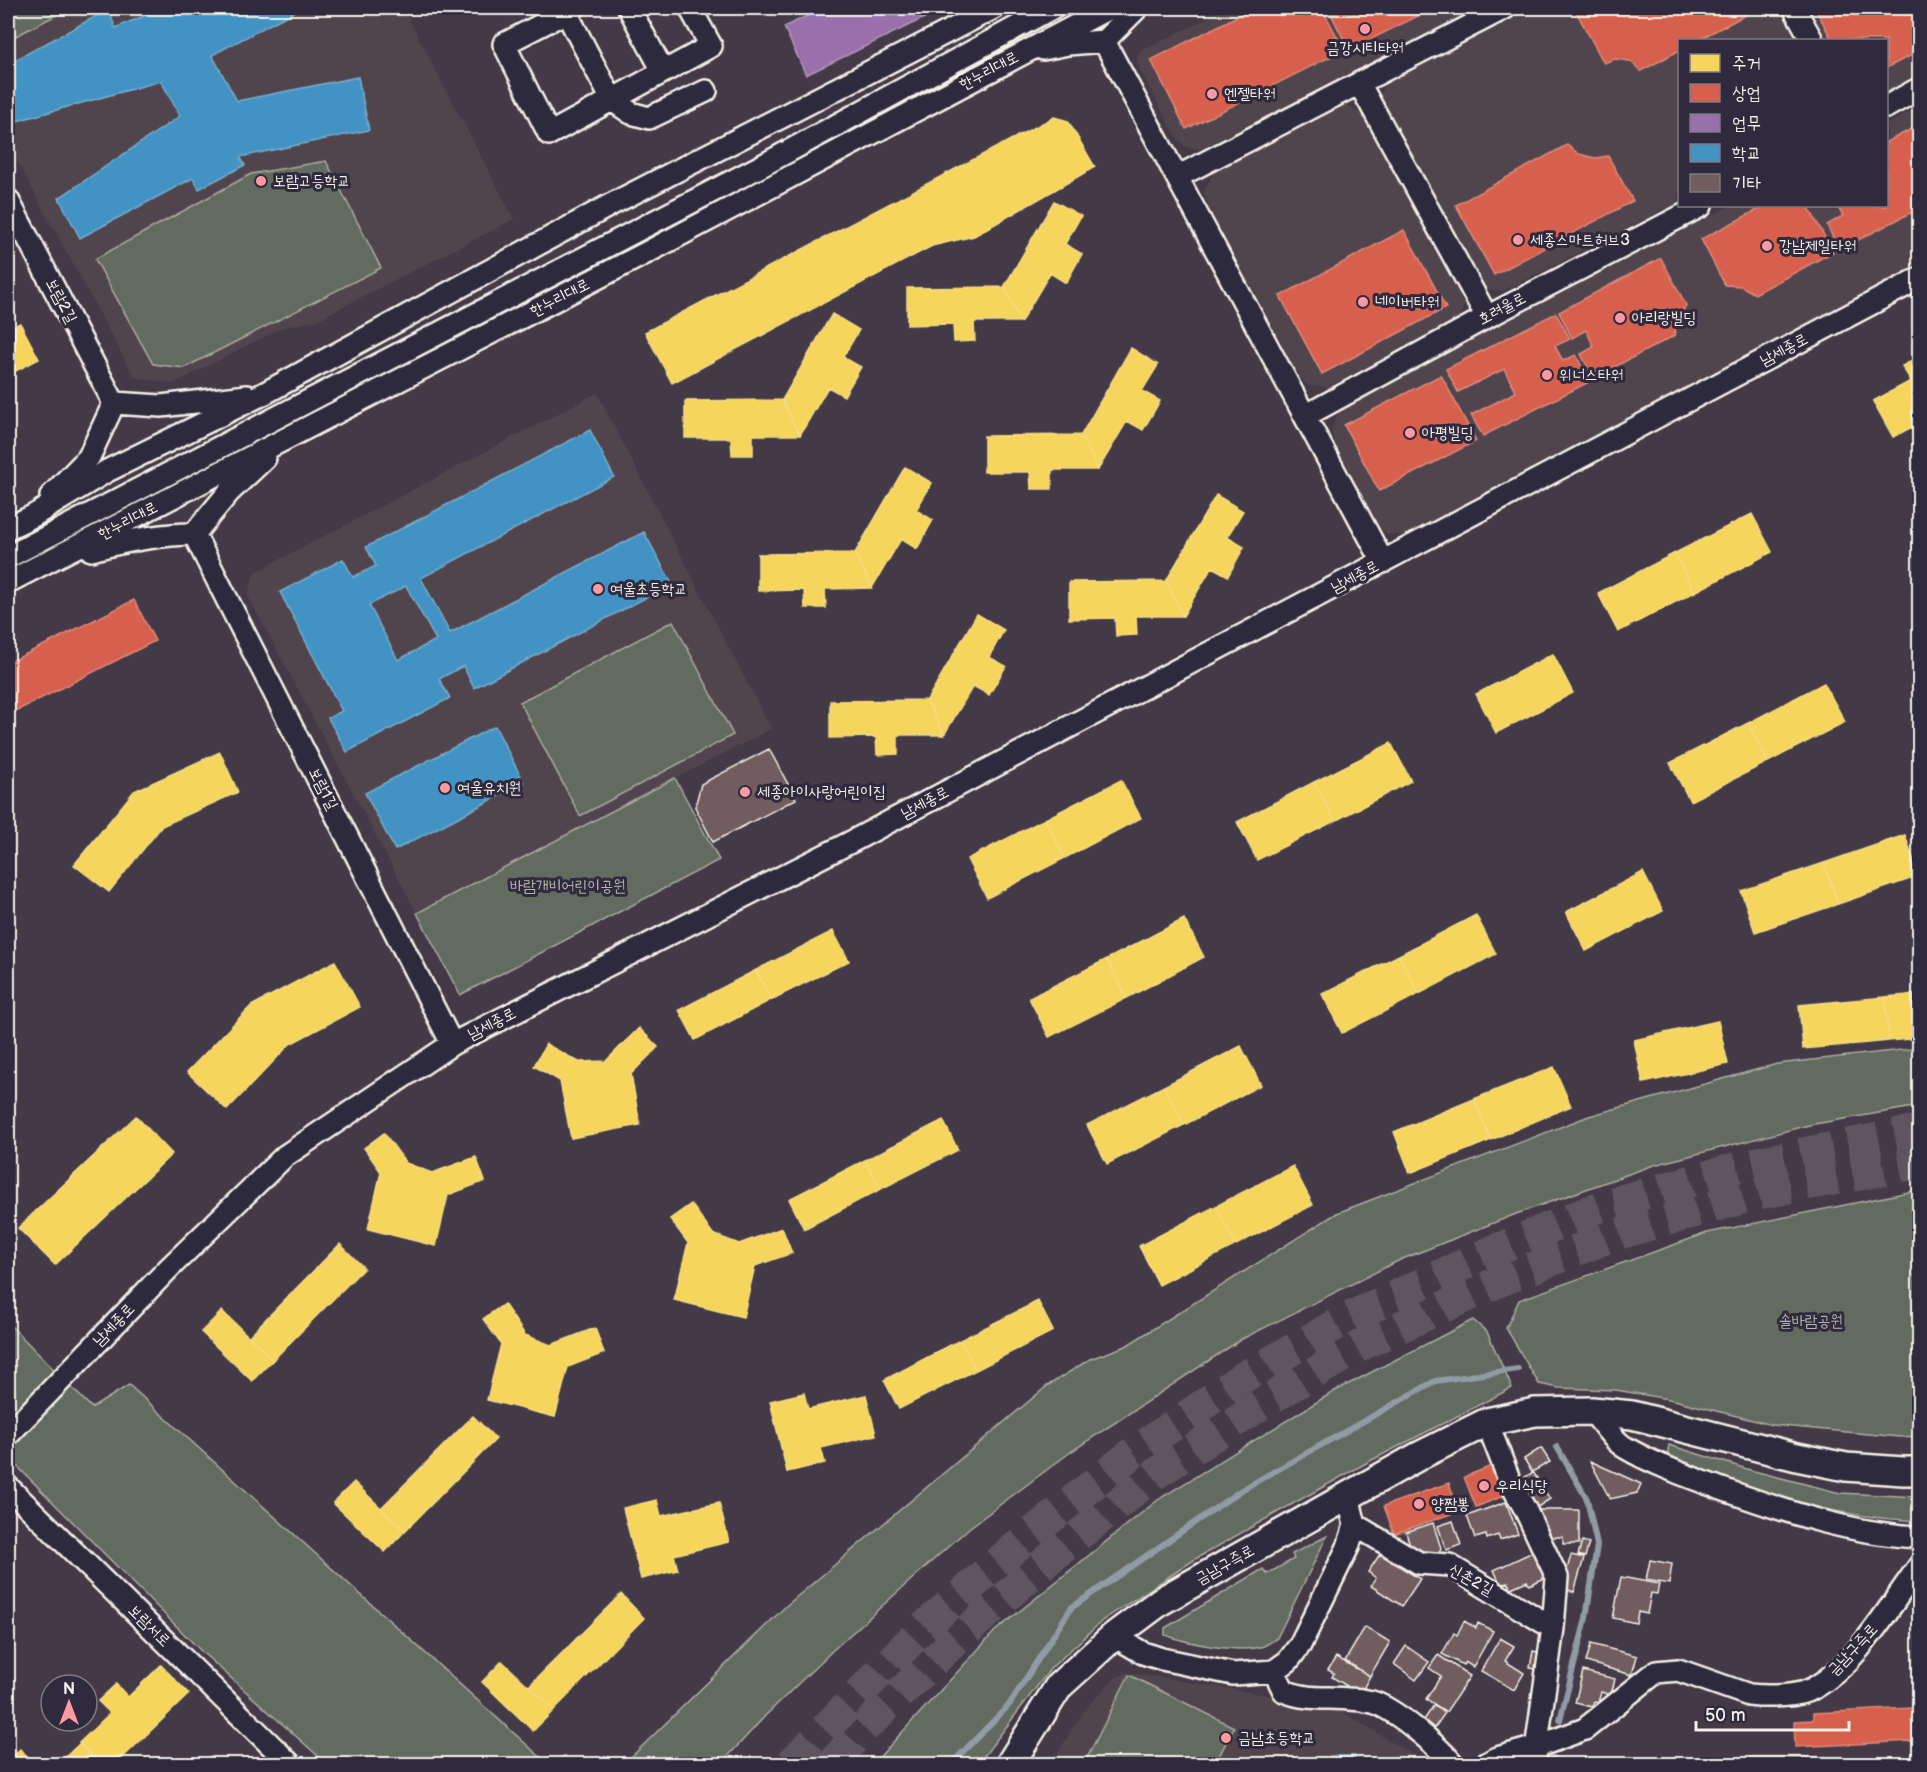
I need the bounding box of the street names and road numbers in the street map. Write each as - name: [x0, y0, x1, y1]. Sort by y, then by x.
- street label: 한누리대로: [956, 48, 1022, 94]
- street label: 보람2길: [41, 275, 81, 327]
- street label: 한누리대로: [527, 275, 593, 321]
- street label: 호려울로: [1475, 289, 1529, 329]
- street label: 남세종로: [1757, 330, 1811, 370]
- street label: 한누리대로: [95, 498, 161, 544]
- street label: 남세종로: [1328, 557, 1382, 597]
- street label: 보람1길: [304, 765, 342, 813]
- street label: 남세종로: [898, 783, 952, 823]
- street label: 남세종로: [465, 1004, 519, 1044]
- street label: 남세종로: [89, 1300, 139, 1350]
- street label: 금남구즉로: [1192, 1541, 1258, 1589]
- street label: 신촌2길: [1445, 1560, 1497, 1600]
- street label: 보람서로: [124, 1601, 174, 1651]
- street label: 금남구즉로: [1824, 1620, 1882, 1680]

